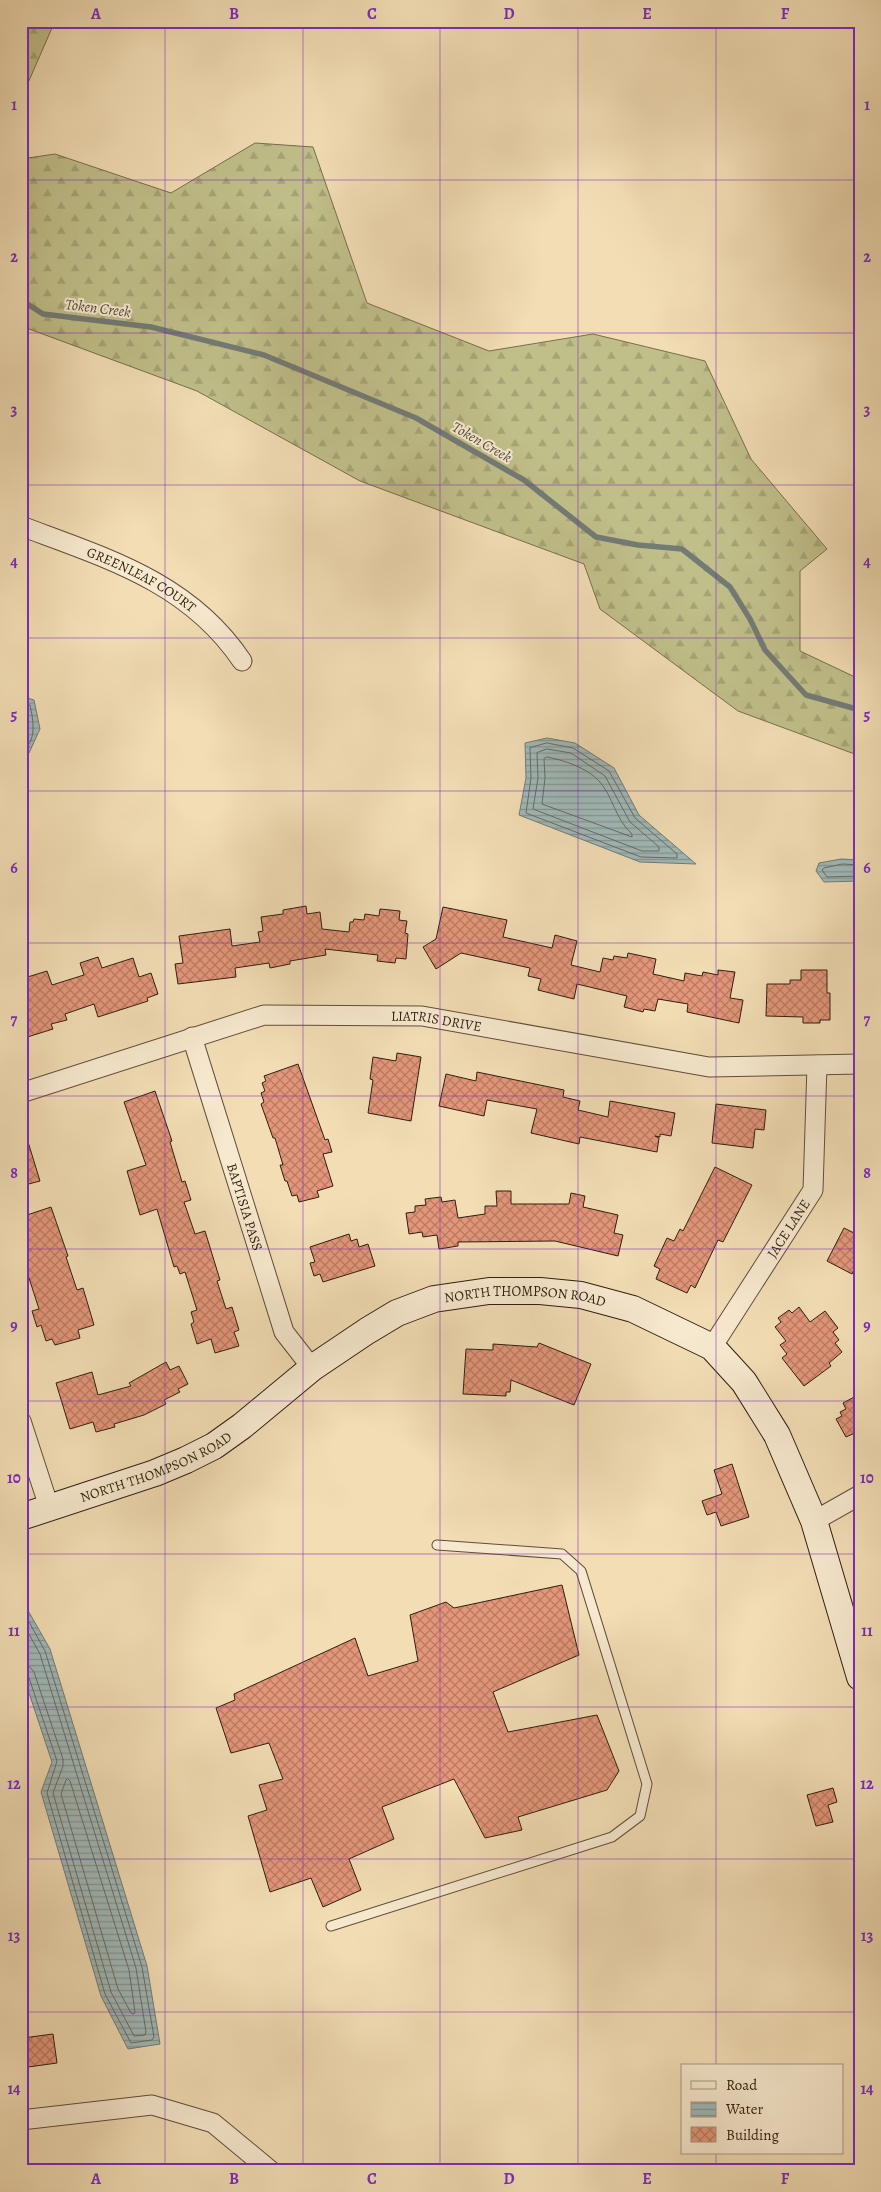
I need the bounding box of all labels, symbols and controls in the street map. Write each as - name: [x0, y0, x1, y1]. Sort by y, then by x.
- text: A: [90, 3, 102, 25]
- text: B: [229, 3, 239, 25]
- text: C: [367, 3, 377, 25]
- text: D: [503, 3, 515, 25]
- text: E: [642, 3, 652, 25]
- text: F: [781, 3, 790, 25]
- text: 1: [11, 94, 17, 116]
- text: 1: [864, 94, 870, 116]
- text: 2: [10, 246, 18, 268]
- text: 2: [863, 246, 871, 268]
- water label: Token Creek: [64, 294, 132, 322]
- text: 3: [11, 399, 18, 421]
- text: 3: [864, 399, 871, 421]
- water label: Token Creek: [448, 417, 516, 467]
- street label: GREENLEAF COURT: [84, 543, 200, 617]
- text: 4: [10, 551, 18, 573]
- text: 4: [863, 551, 871, 573]
- text: 5: [11, 704, 18, 726]
- text: 5: [864, 704, 871, 726]
- text: 6: [10, 857, 18, 879]
- text: 6: [863, 857, 871, 879]
- street label: LIATRIS DRIVE: [391, 1006, 483, 1036]
- text: 7: [11, 1009, 18, 1031]
- text: 7: [864, 1009, 871, 1031]
- street label: BAPTISIA PASS: [222, 1161, 267, 1253]
- text: 8: [10, 1162, 18, 1184]
- text: 8: [863, 1162, 871, 1184]
- street label: JACE LANE: [763, 1196, 815, 1262]
- street label: NORTH THOMPSON ROAD: [443, 1282, 608, 1311]
- text: 9: [10, 1315, 18, 1337]
- text: 9: [863, 1315, 871, 1337]
- street label: NORTH THOMPSON ROAD: [78, 1427, 236, 1507]
- text: 10: [7, 1467, 21, 1489]
- text: 10: [860, 1467, 874, 1489]
- text: 11: [8, 1620, 20, 1642]
- text: 11: [861, 1620, 873, 1642]
- text: 12: [7, 1773, 21, 1795]
- text: 12: [860, 1773, 874, 1795]
- text: 13: [8, 1925, 20, 1947]
- text: 13: [861, 1925, 873, 1947]
- legend: [681, 2064, 844, 2154]
- text: Road: [726, 2075, 758, 2095]
- text: 14: [7, 2078, 21, 2100]
- text: 14: [860, 2078, 874, 2100]
- text: Water: [725, 2099, 763, 2119]
- text: Building: [726, 2125, 779, 2145]
- text: A: [90, 2168, 102, 2190]
- text: B: [229, 2168, 239, 2190]
- text: C: [367, 2168, 377, 2190]
- text: D: [503, 2168, 515, 2190]
- text: E: [642, 2168, 652, 2190]
- text: F: [781, 2168, 790, 2190]

